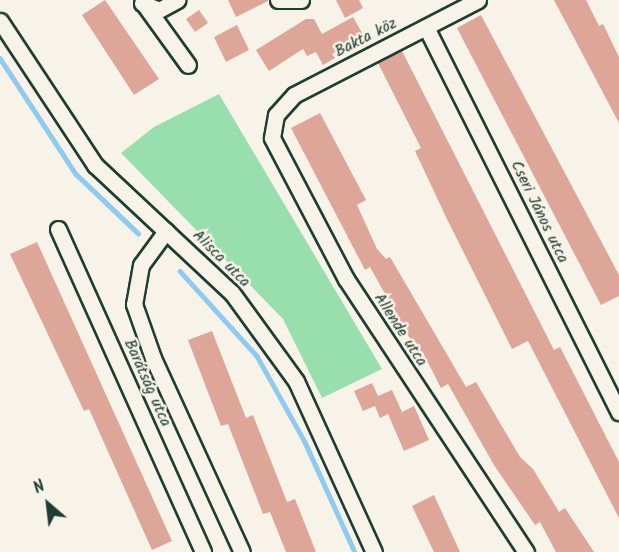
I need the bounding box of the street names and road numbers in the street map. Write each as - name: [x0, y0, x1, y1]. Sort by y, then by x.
- street label: Bakta köz: [332, 14, 400, 62]
- street label: Cseri János utca: [506, 158, 572, 266]
- street label: Alisca utca: [188, 226, 254, 292]
- street label: Allende utca: [369, 290, 431, 370]
- street label: Barátság utca: [119, 336, 175, 430]

